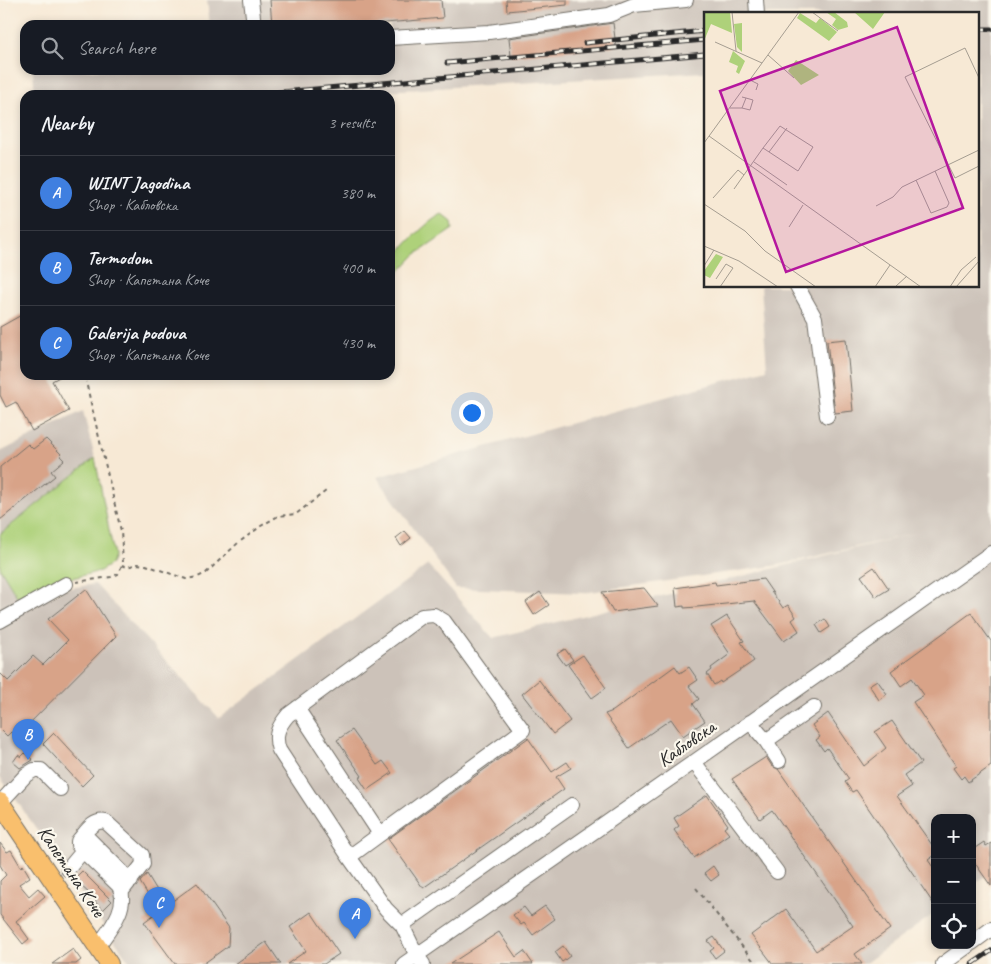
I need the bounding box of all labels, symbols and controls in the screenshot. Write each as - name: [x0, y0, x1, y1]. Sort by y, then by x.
- inset map: [704, 12, 978, 288]
- search box: [20, 20, 395, 75]
- icon: search: [38, 34, 66, 62]
- text: Search here: [78, 36, 155, 60]
- text: Nearby: [40, 110, 93, 136]
- text: 3 results: [328, 113, 375, 133]
- text: WINT Jagodina: [87, 171, 190, 195]
- text: A: [52, 183, 60, 203]
- text: 380 m: [341, 183, 375, 203]
- text: Shop · Кабловска: [87, 195, 177, 215]
- text: Termodom: [87, 246, 151, 270]
- text: B: [52, 258, 60, 278]
- text: 400 m: [341, 258, 375, 278]
- text: Shop · Капетана Коче: [87, 270, 209, 290]
- text: Galerija podova: [87, 321, 186, 345]
- text: C: [52, 333, 60, 353]
- text: 430 m: [341, 333, 375, 353]
- text: Shop · Капетана Коче: [87, 345, 209, 365]
- your location: [459, 400, 485, 426]
- street label: Кабловска: [652, 713, 722, 772]
- pin: B: [12, 719, 44, 760]
- map controls: [931, 814, 976, 949]
- button: +: [931, 814, 976, 859]
- street label: Капетана Коче: [32, 821, 112, 923]
- button: −: [931, 859, 976, 904]
- pin: C: [143, 887, 175, 928]
- pin: A: [339, 898, 371, 939]
- button: locate: [931, 904, 976, 949]

